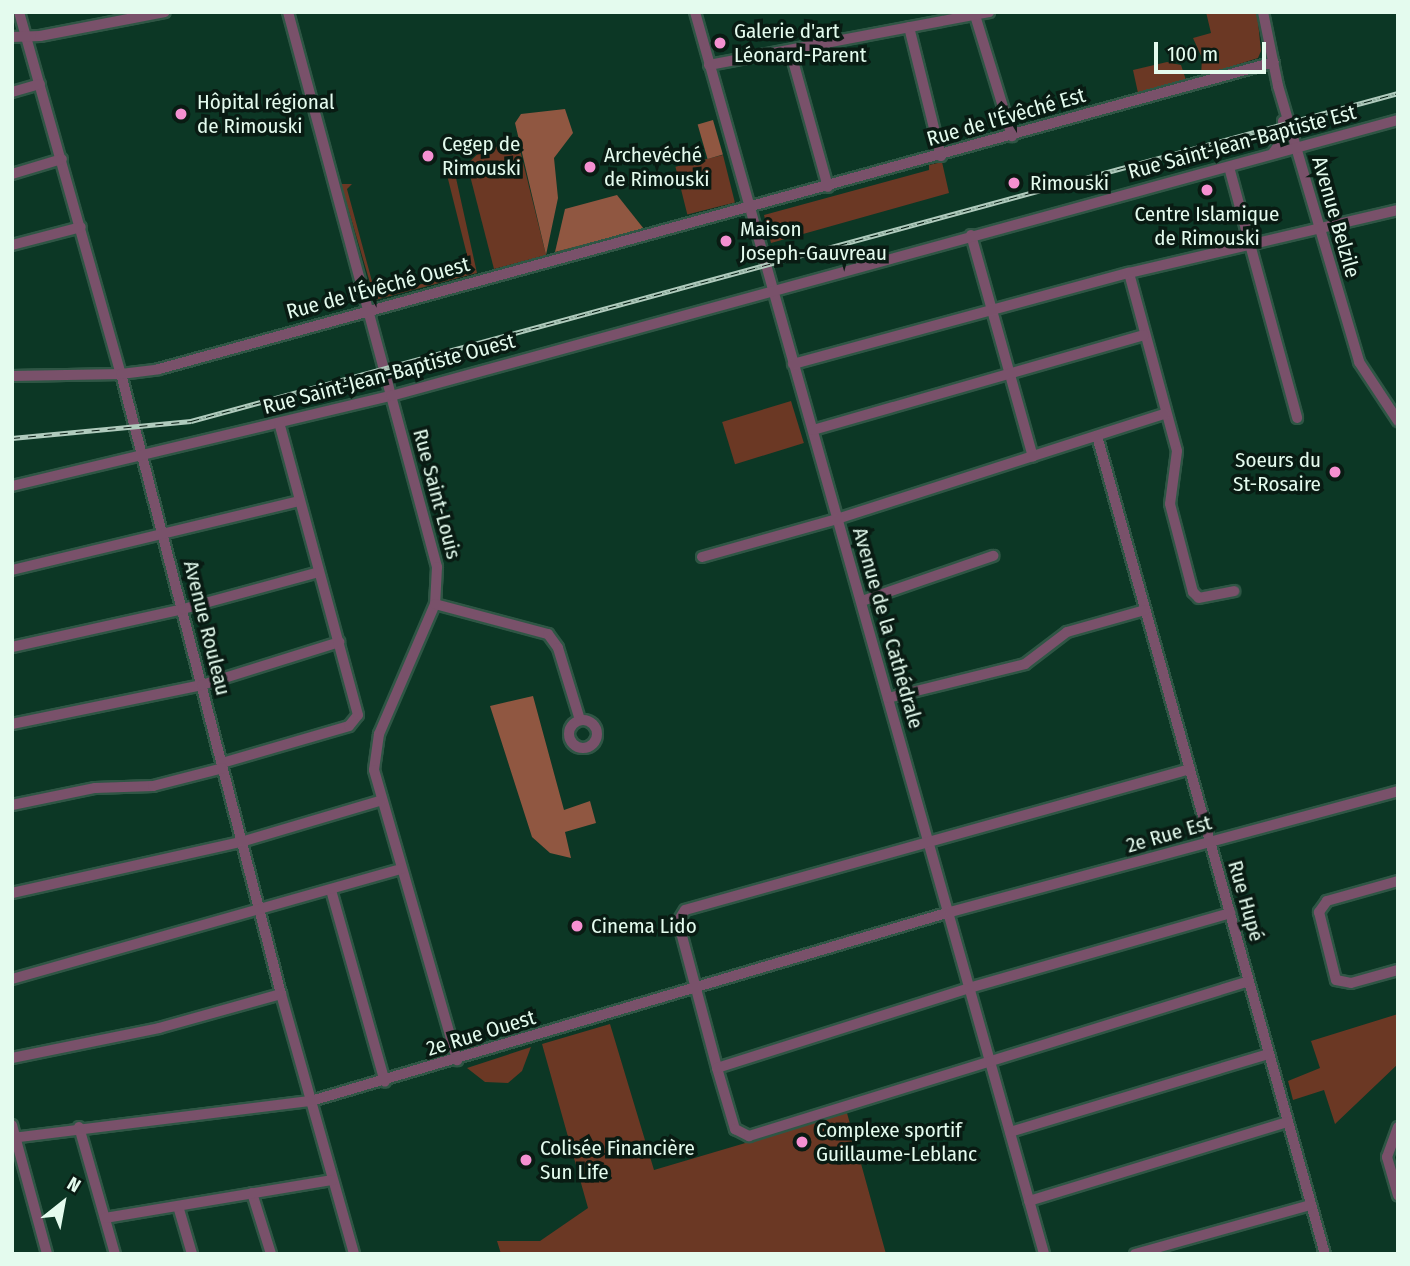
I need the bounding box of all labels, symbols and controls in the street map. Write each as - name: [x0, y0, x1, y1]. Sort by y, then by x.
- place label: Galerie d'art Léonard-Parent: [734, 18, 867, 68]
- scale bar: [1158, 28, 1270, 72]
- marker: Galerie d'art Léonard-Parent: [712, 35, 728, 51]
- text: 100 m: [1167, 41, 1218, 67]
- street label: Rue de l'Évêché Est: [924, 82, 1088, 152]
- place label: Hôpital régional de Rimouski: [197, 89, 335, 139]
- street label: Rue Saint-Jean-Baptiste Est: [1125, 99, 1359, 185]
- marker: Hôpital régional de Rimouski: [171, 104, 191, 124]
- place label: Cegep de Rimouski: [442, 131, 521, 181]
- place label: Archevéché de Rimouski: [604, 142, 710, 192]
- marker: Cegep de Rimouski: [420, 148, 436, 164]
- street label: Avenue Belzile: [1307, 153, 1365, 281]
- marker: Archevéché de Rimouski: [582, 159, 598, 175]
- place label: Rimouski: [1030, 170, 1109, 196]
- marker: Rimouski: [1004, 173, 1024, 193]
- marker: Centre Islamique de Rimouski: [1199, 182, 1215, 198]
- place label: Centre Islamique de Rimouski: [1135, 201, 1279, 251]
- place label: Maison Joseph-Gauvreau: [740, 216, 887, 266]
- marker: Maison Joseph-Gauvreau: [718, 233, 734, 249]
- street label: Rue de l'Évêché Ouest: [284, 251, 472, 325]
- street label: Rue Saint-Jean-Baptiste Ouest: [260, 328, 518, 420]
- street label: Rue Saint-Louis: [408, 426, 466, 562]
- place label: Soeurs du St-Rosaire: [1233, 447, 1321, 497]
- marker: Soeurs du St-Rosaire: [1327, 464, 1343, 480]
- street label: Avenue de la Cathédrale: [847, 524, 929, 732]
- street label: Avenue Rouleau: [178, 558, 236, 698]
- street label: 2e Rue Est: [1123, 810, 1215, 858]
- street label: Rue Hupé: [1222, 858, 1270, 944]
- place label: Cinema Lido: [591, 913, 697, 939]
- marker: Cinema Lido: [569, 918, 585, 934]
- street label: 2e Rue Ouest: [424, 1005, 538, 1061]
- place label: Complexe sportif Guillaume-Leblanc: [816, 1117, 977, 1167]
- marker: Complexe sportif Guillaume-Leblanc: [794, 1134, 810, 1150]
- place label: Colisée Financière Sun Life: [540, 1135, 695, 1185]
- marker: Colisée Financière Sun Life: [518, 1152, 534, 1168]
- north arrow: [28, 1168, 98, 1238]
- text: N: [63, 1172, 85, 1197]

